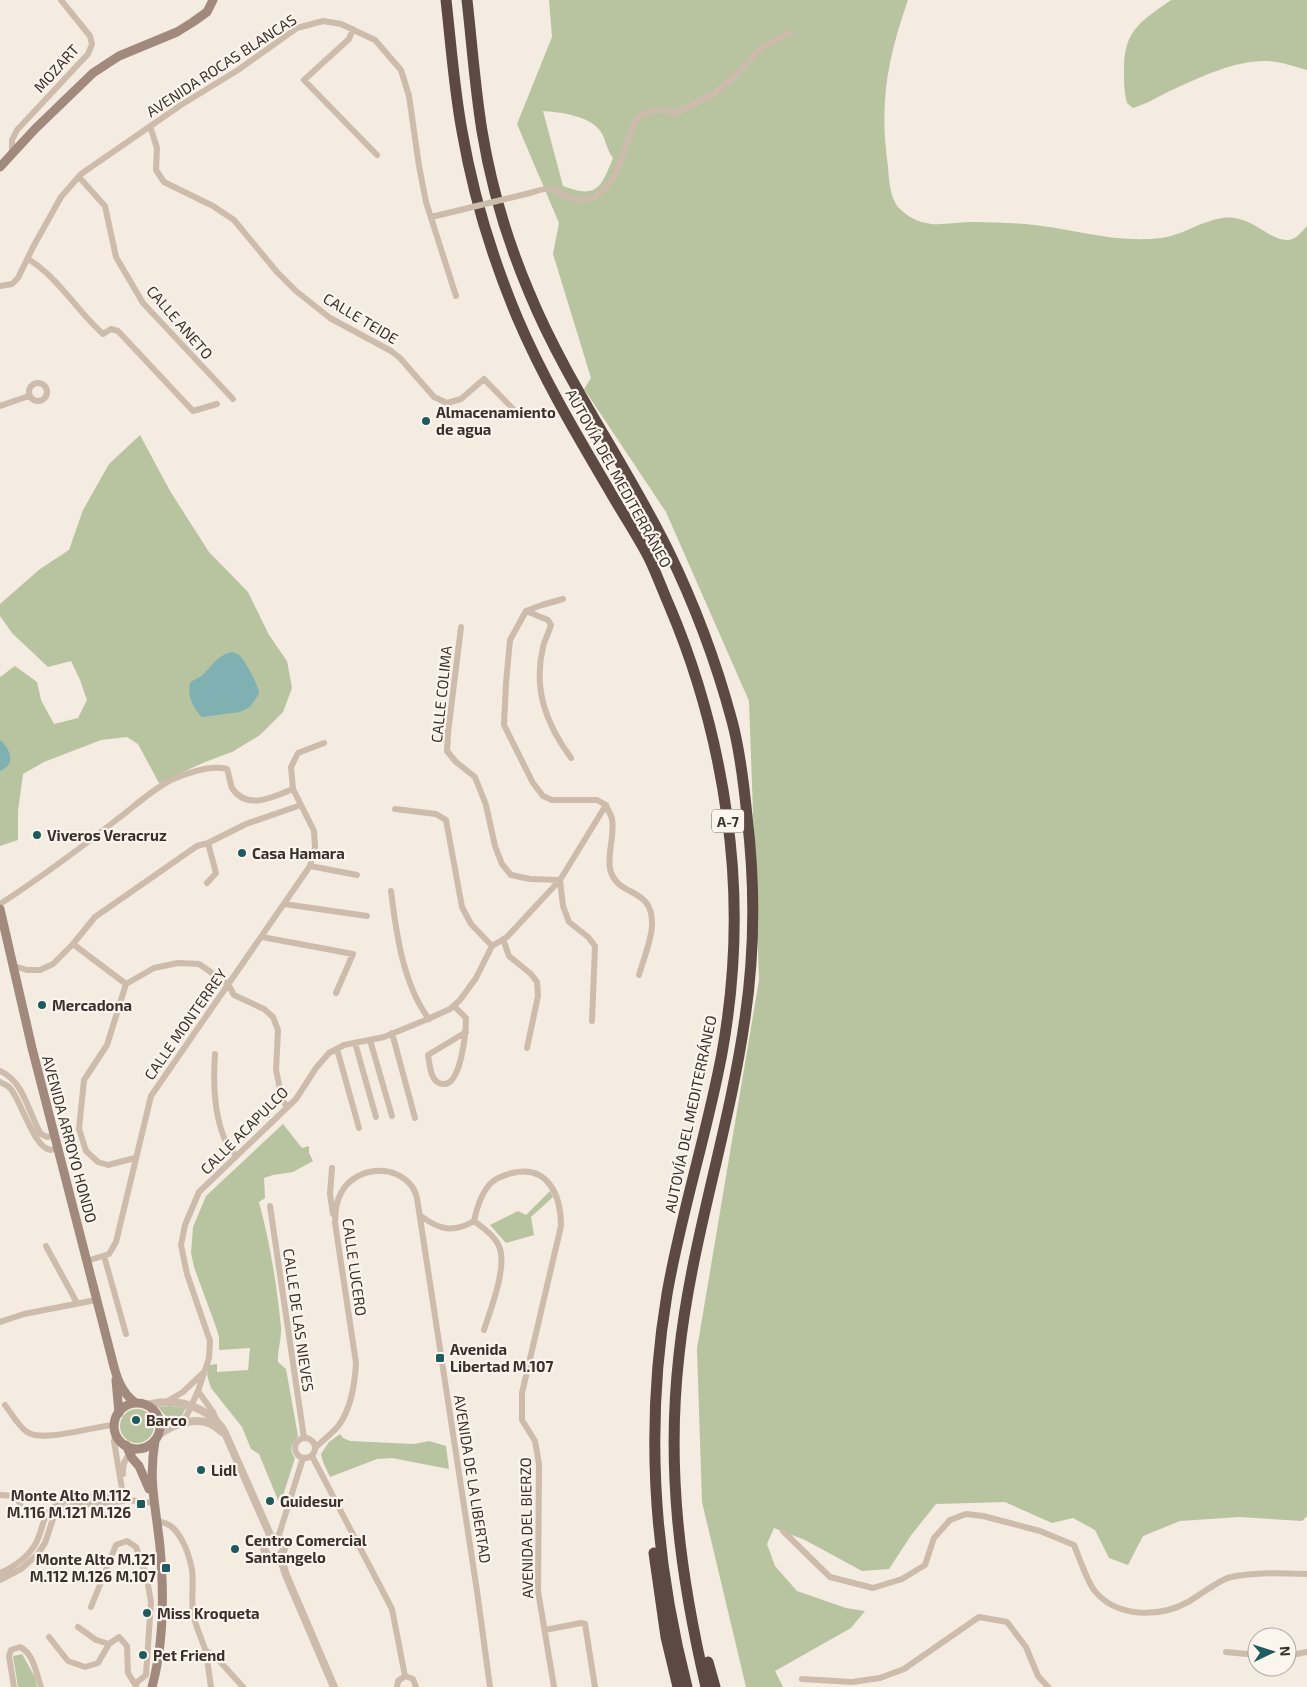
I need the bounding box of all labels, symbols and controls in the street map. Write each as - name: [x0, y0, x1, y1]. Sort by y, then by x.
- street label: AVENIDA ROCAS BLANCAS: [143, 10, 299, 120]
- street label: MOZART: [30, 40, 83, 96]
- street label: CALLE ANETO: [143, 282, 217, 362]
- street label: CALLE TEIDE: [320, 289, 402, 347]
- street label: AUTOVÍA DEL MEDITERRÁNEO: [562, 386, 676, 570]
- place label: Almacenamiento de agua: [436, 403, 556, 438]
- marker: Almacenamiento de agua: [420, 415, 432, 427]
- street label: CALLE COLIMA: [427, 644, 455, 743]
- road number: A-7: [712, 809, 744, 832]
- place label: Viveros Veracruz: [47, 826, 167, 844]
- marker: Viveros Veracruz: [31, 829, 43, 841]
- place label: Casa Hamara: [252, 844, 345, 862]
- marker: Casa Hamara: [236, 847, 248, 859]
- street label: CALLE MONTERREY: [140, 965, 230, 1083]
- place label: Mercadona: [52, 996, 132, 1014]
- marker: Mercadona: [36, 999, 48, 1011]
- street label: AUTOVÍA DEL MEDITERRÁNEO: [660, 1014, 720, 1214]
- street label: AVENIDA ARROYO HONDO: [39, 1053, 101, 1225]
- street label: CALLE ACAPULCO: [196, 1082, 292, 1178]
- street label: CALLE LUCERO: [339, 1217, 371, 1317]
- street label: CALLE DE LAS NIEVES: [280, 1247, 318, 1393]
- place label: Avenida Libertad M.107: [450, 1340, 554, 1375]
- marker: Avenida Libertad M.107: [434, 1352, 446, 1364]
- street label: AVENIDA DE LA LIBERTAD: [451, 1393, 495, 1565]
- place label: Barco: [146, 1411, 187, 1429]
- marker: Barco: [130, 1414, 142, 1426]
- street label: AVENIDA DEL BIERZO: [516, 1457, 536, 1599]
- place label: Lidl: [211, 1461, 237, 1479]
- marker: Lidl: [195, 1464, 207, 1476]
- place label: Monte Alto M.112 M.116 M.121 M.126: [7, 1486, 131, 1521]
- place label: Guidesur: [280, 1492, 344, 1510]
- marker: Guidesur: [264, 1495, 276, 1507]
- marker: Monte Alto M.112 M.116 M.121 M.126: [135, 1498, 147, 1510]
- place label: Centro Comercial Santangelo: [245, 1531, 367, 1566]
- marker: Centro Comercial Santangelo: [229, 1543, 241, 1555]
- place label: Monte Alto M.121 M.112 M.126 M.107: [30, 1550, 156, 1585]
- marker: Monte Alto M.121 M.112 M.126 M.107: [160, 1562, 172, 1574]
- place label: Miss Kroqueta: [157, 1604, 260, 1622]
- marker: Miss Kroqueta: [141, 1607, 153, 1619]
- north arrow: [1247, 1627, 1297, 1677]
- text: N: [1277, 1645, 1294, 1657]
- place label: Pet Friend: [153, 1646, 225, 1664]
- marker: Pet Friend: [137, 1649, 149, 1661]

